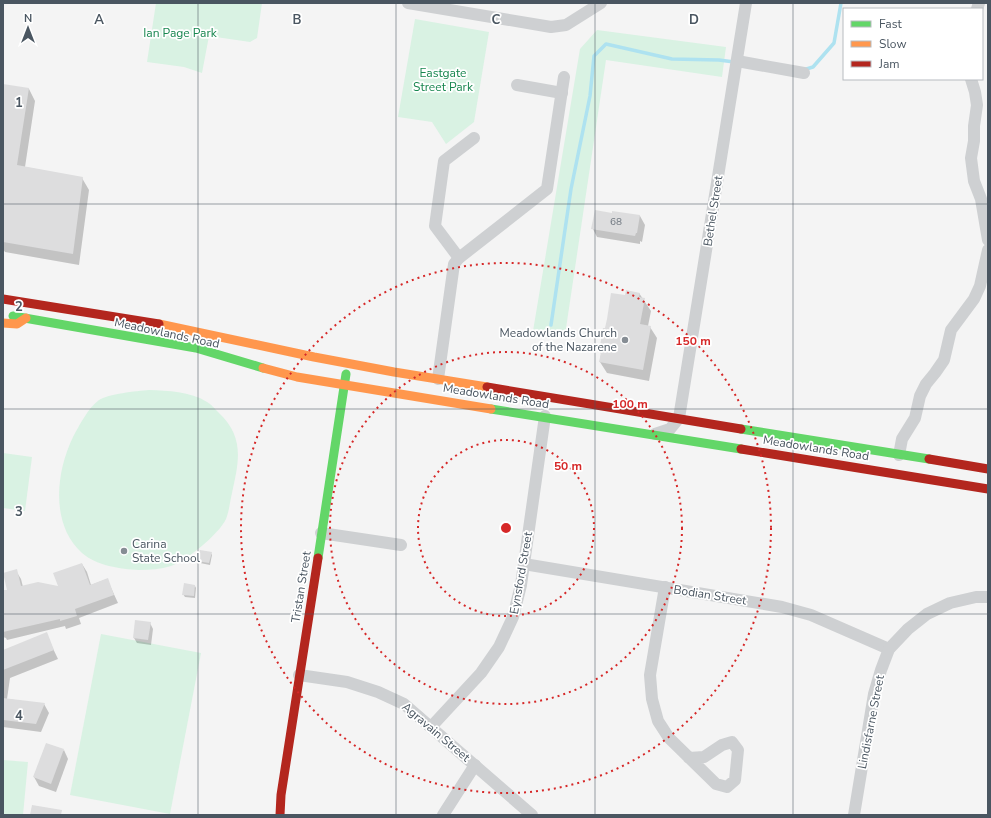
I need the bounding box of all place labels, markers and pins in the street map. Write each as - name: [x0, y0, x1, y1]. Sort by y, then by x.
- place label: Meadowlands Church of the Nazarene: [500, 325, 617, 355]
- marker: Meadowlands Church of the Nazarene: [620, 335, 630, 345]
- centre of rings: [499, 521, 513, 535]
- place label: Carina State School: [132, 536, 201, 566]
- marker: Carina State School: [119, 546, 129, 556]

